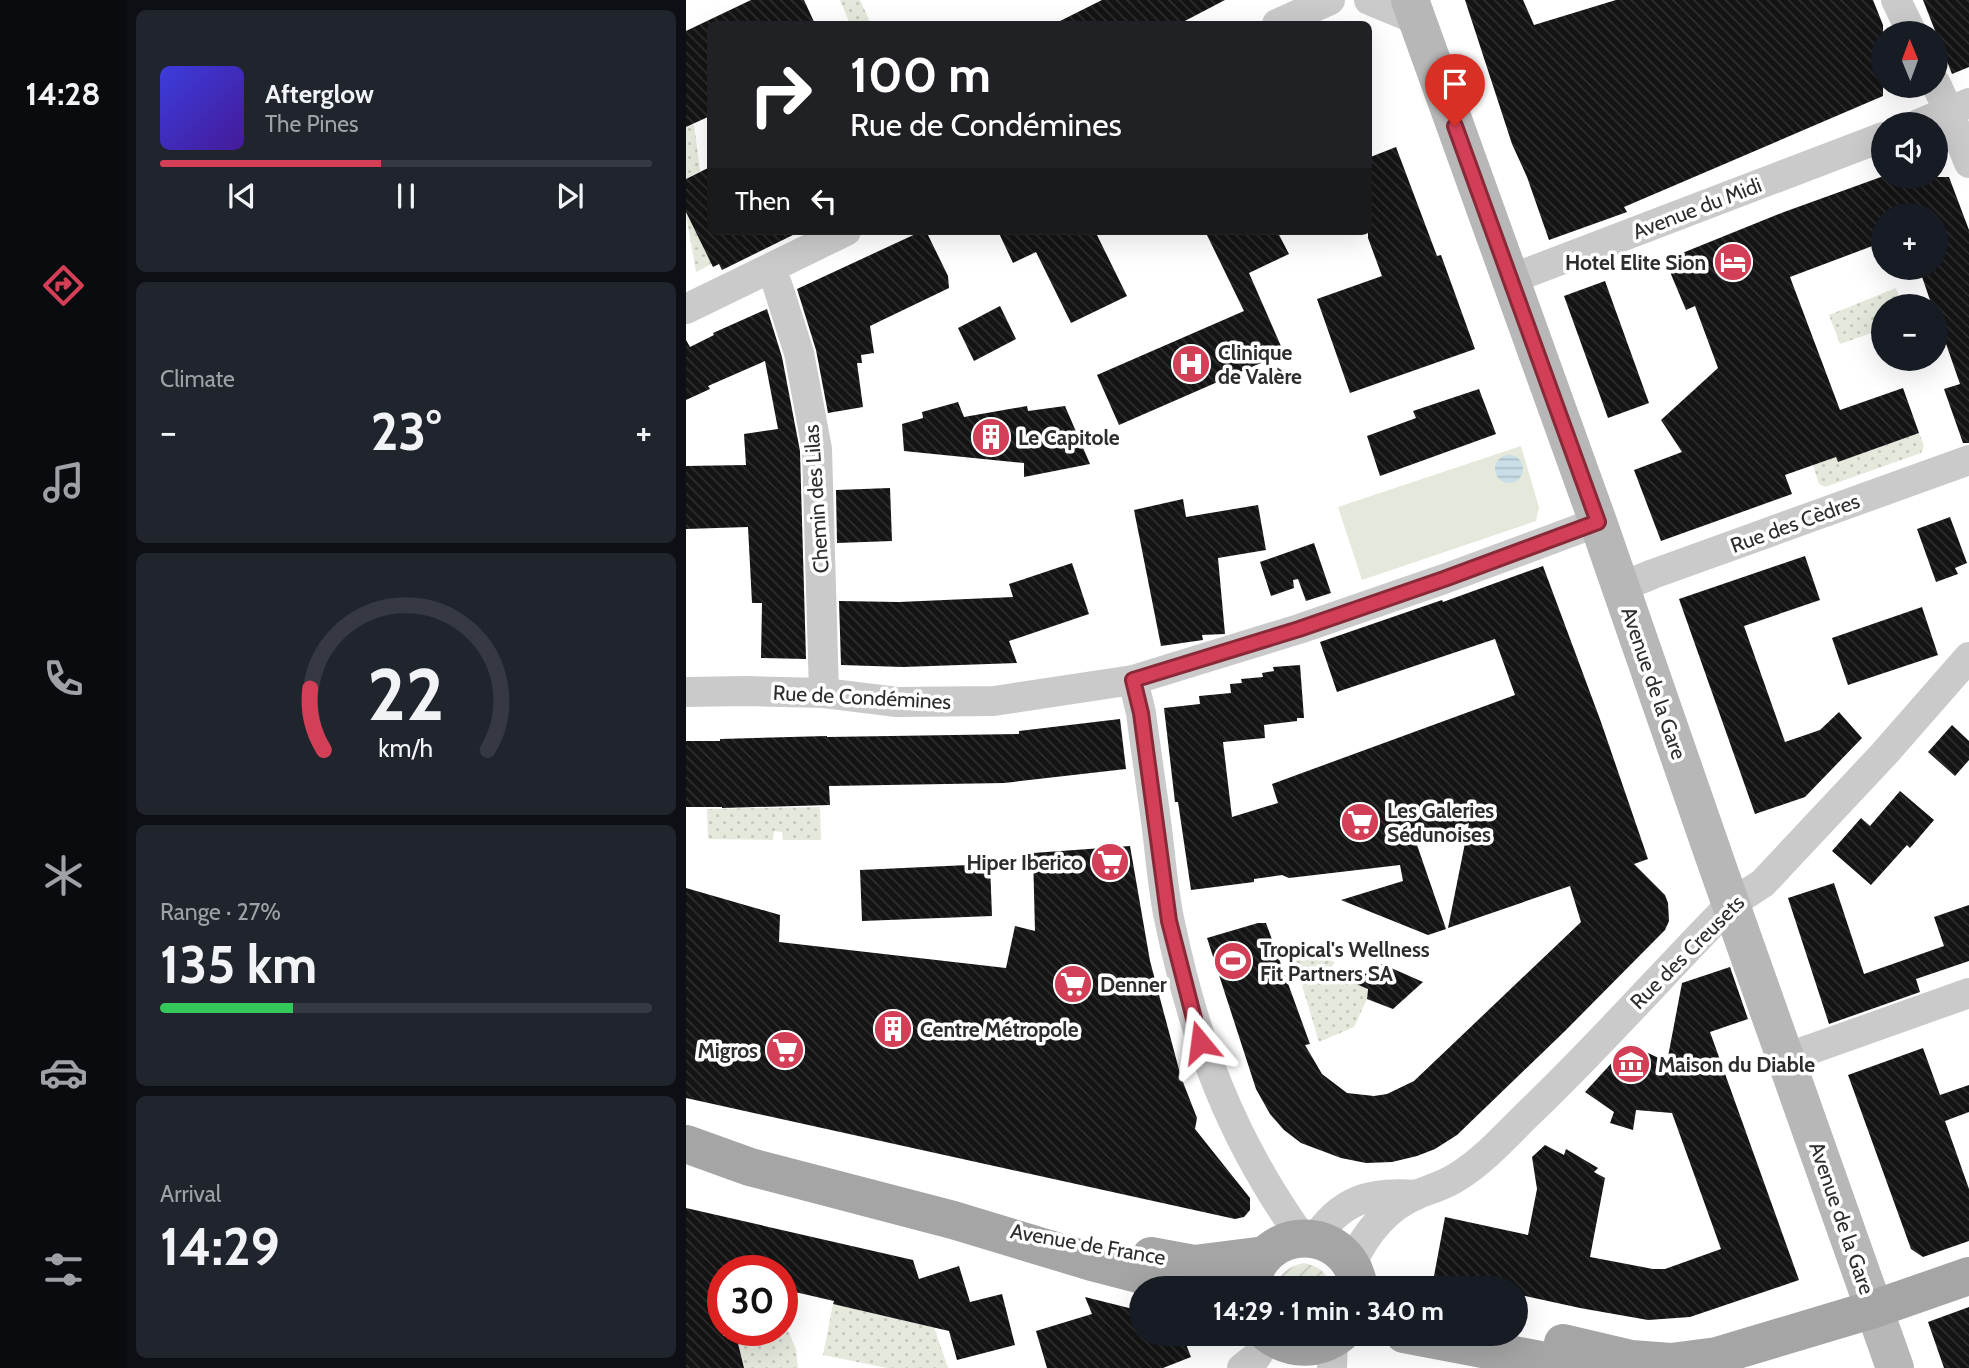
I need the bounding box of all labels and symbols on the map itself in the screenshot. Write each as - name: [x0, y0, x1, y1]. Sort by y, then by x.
- north arrow: [1871, 21, 1948, 98]
- pin: [1425, 54, 1485, 126]
- street label: Avenue du Midi: [1629, 172, 1765, 244]
- hotel icon: Hotel Elite Sion: [1712, 241, 1754, 283]
- place label: Hotel Elite Sion: [1565, 250, 1706, 275]
- place label: Clinique de Valère: [1218, 340, 1302, 389]
- hospital icon: Clinique de Valère: [1170, 343, 1212, 385]
- building icon: Le Capitole: [970, 416, 1012, 458]
- street label: Chemin des Lilas: [798, 424, 834, 574]
- place label: Le Capitole: [1018, 425, 1120, 450]
- street label: Rue des Cèdres: [1727, 488, 1863, 558]
- street label: Avenue de la Gare: [1616, 604, 1692, 763]
- street label: Rue de Condémines: [772, 680, 952, 714]
- place label: Les Galeries Sédunoises: [1387, 798, 1494, 847]
- supermarket icon: Les Galeries Sédunoises: [1339, 801, 1381, 843]
- supermarket icon: Hiper Iberico: [1089, 841, 1131, 883]
- place label: Hiper Iberico: [966, 850, 1083, 875]
- street label: Rue des Creusets: [1625, 890, 1749, 1014]
- place label: Tropical's Wellness Fit Partners SA: [1260, 937, 1430, 986]
- sports icon: Tropical's Wellness Fit Partners SA: [1212, 940, 1254, 982]
- supermarket icon: Denner: [1052, 963, 1094, 1005]
- place label: Denner: [1100, 972, 1167, 997]
- position arrow: [1163, 1005, 1237, 1079]
- building icon: Centre Métropole: [872, 1008, 914, 1050]
- place label: Centre Métropole: [920, 1017, 1079, 1042]
- supermarket icon: Migros: [764, 1029, 806, 1071]
- place label: Migros: [698, 1038, 758, 1063]
- museum icon: Maison du Diable: [1610, 1043, 1652, 1085]
- place label: Maison du Diable: [1658, 1052, 1815, 1077]
- street label: Avenue de la Gare: [1804, 1139, 1880, 1298]
- street label: Avenue de France: [1009, 1218, 1168, 1270]
- speed limit sign: 30: [707, 1255, 798, 1346]

